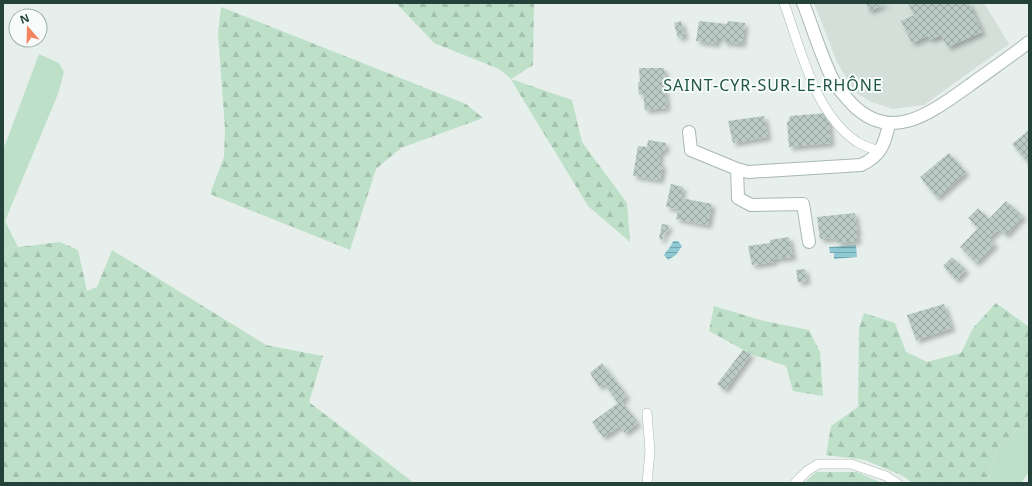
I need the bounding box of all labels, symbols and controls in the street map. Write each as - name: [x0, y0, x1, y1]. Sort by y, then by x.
- north arrow: [8, 8, 48, 48]
- text: N: [18, 10, 31, 27]
- district label: SAINT-CYR-SUR-LE-RHÔNE: [663, 74, 883, 96]

